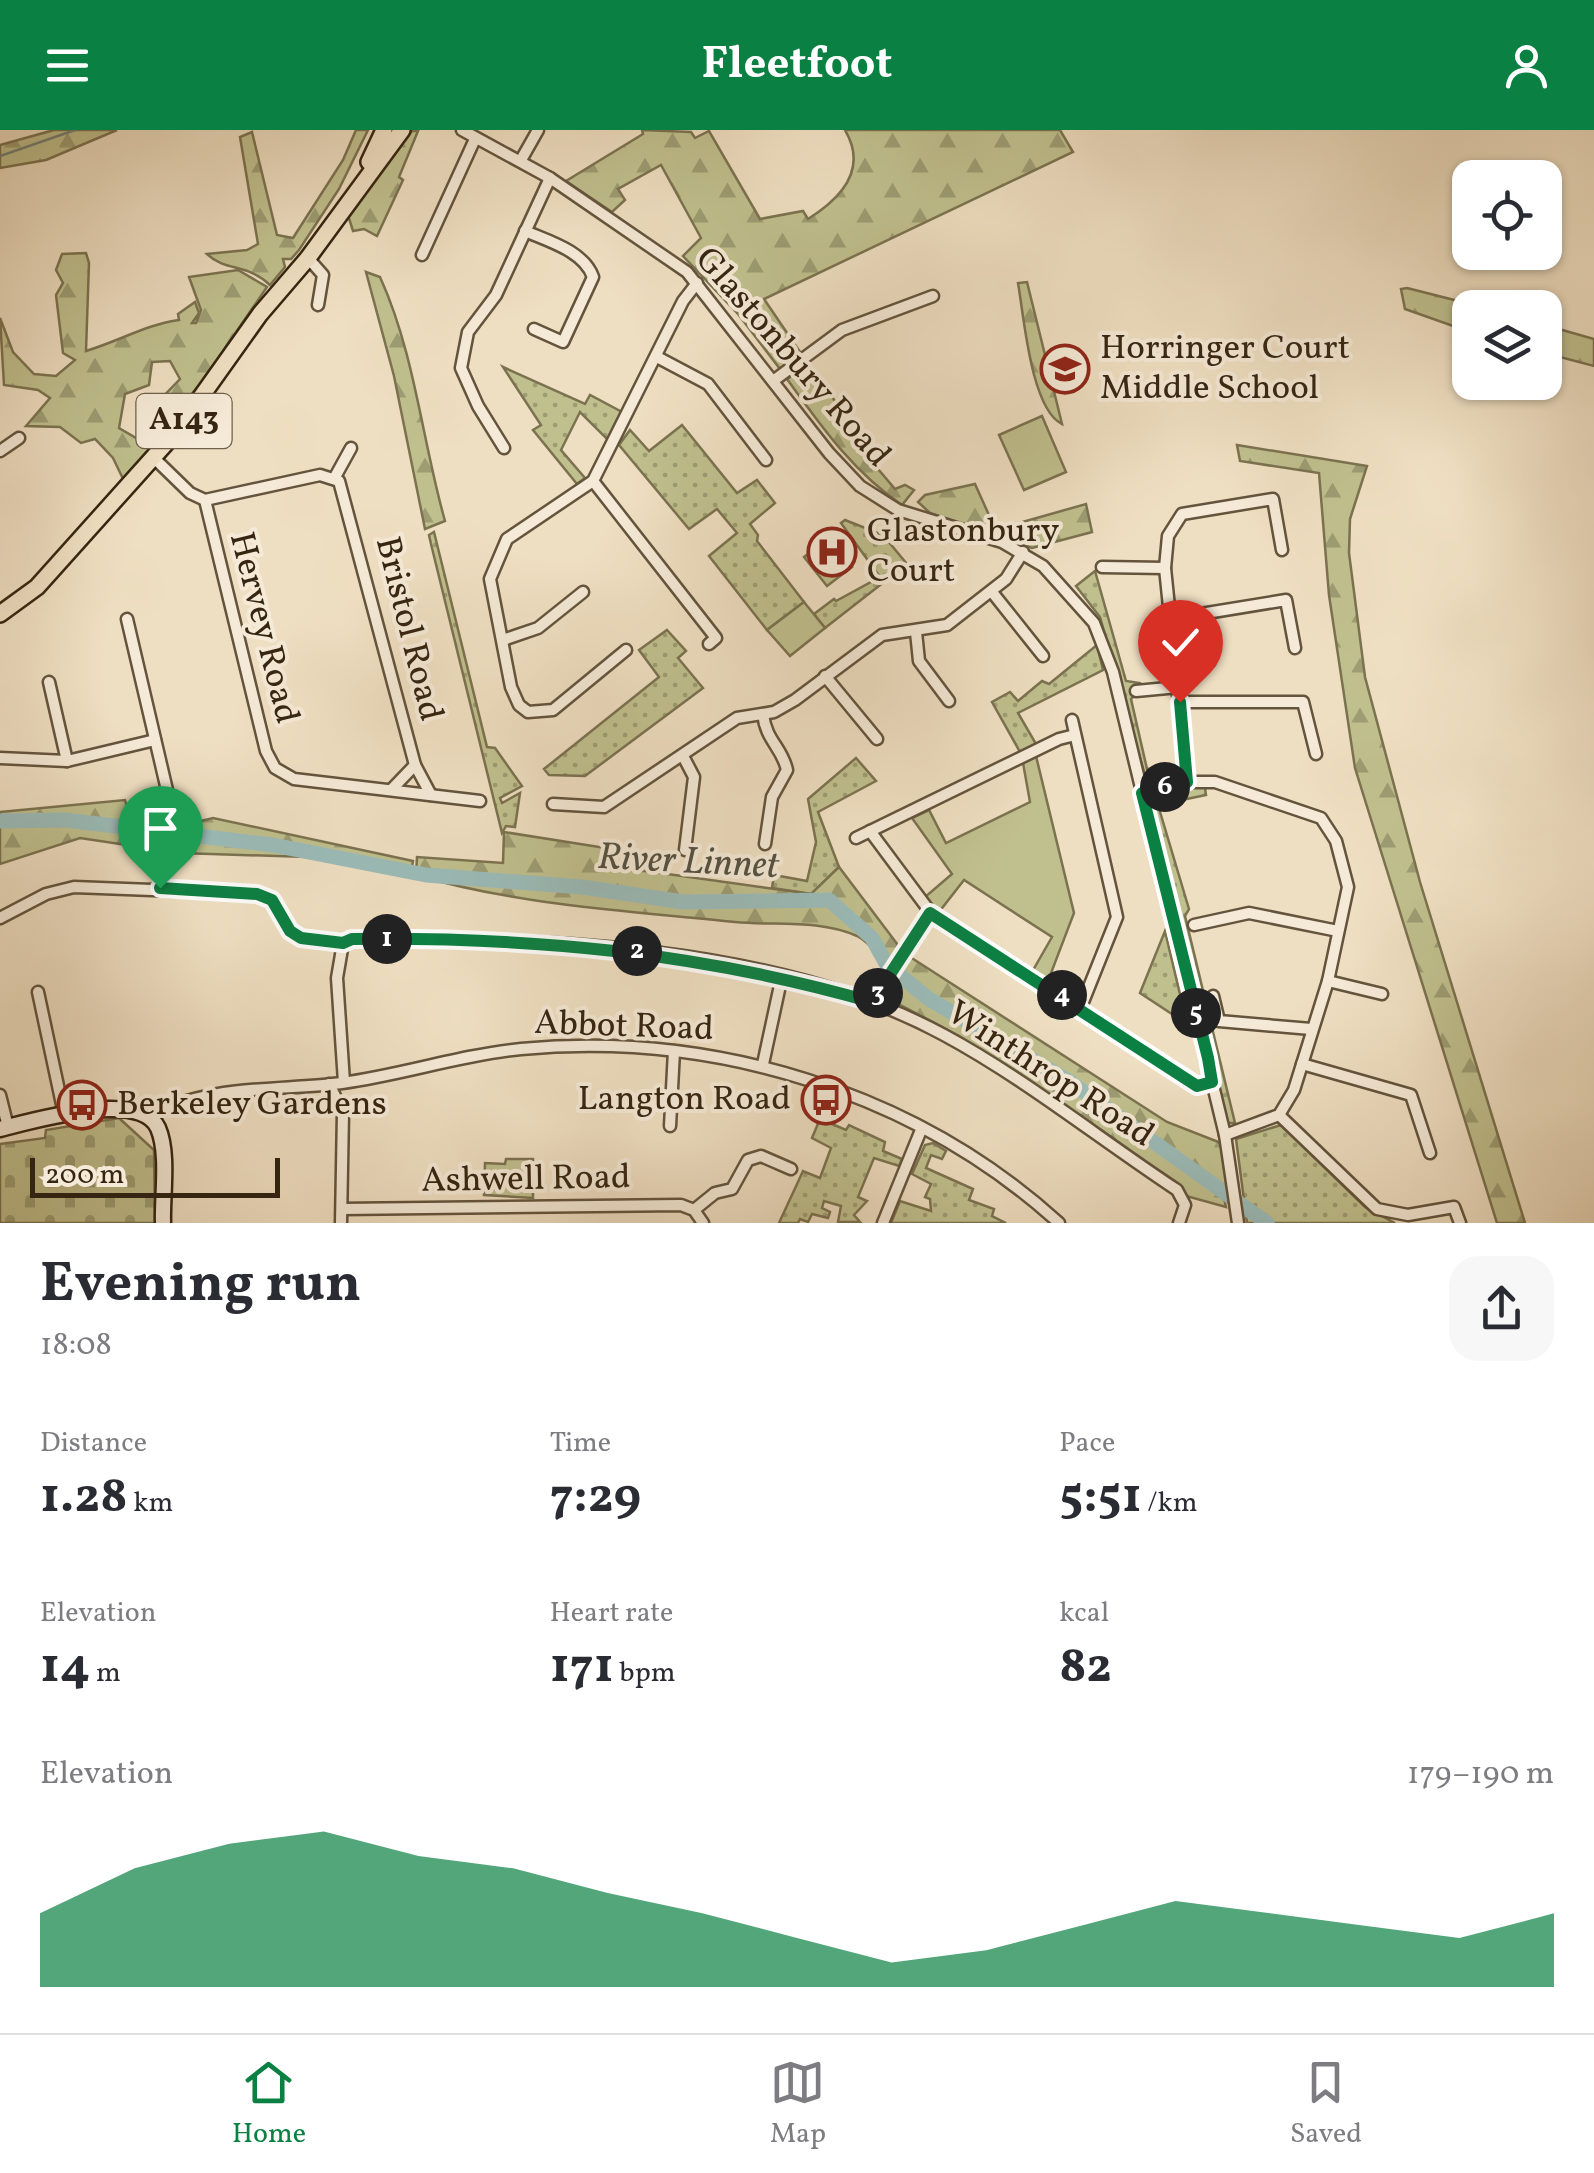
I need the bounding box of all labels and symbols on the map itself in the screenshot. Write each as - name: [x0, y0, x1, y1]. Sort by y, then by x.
- street label: Glastonbury Road: [683, 238, 901, 478]
- place label: Horringer Court Middle School: [1100, 325, 1350, 413]
- school or university icon: Horringer Court Middle School: [1039, 343, 1091, 395]
- road number: A143: [136, 394, 232, 448]
- place label: Glastonbury Court: [867, 508, 1059, 596]
- hospital icon: Glastonbury Court: [806, 526, 858, 578]
- street label: Hervey Road: [216, 527, 310, 729]
- street label: Bristol Road: [362, 532, 454, 726]
- pin: [1138, 600, 1223, 703]
- pin: 6: [1140, 762, 1190, 812]
- pin: [118, 786, 203, 889]
- water label: River Linnet: [596, 832, 781, 894]
- pin: 1: [362, 914, 412, 964]
- pin: 2: [612, 926, 662, 976]
- pin: 3: [853, 968, 903, 1018]
- pin: 4: [1037, 970, 1087, 1020]
- pin: 5: [1171, 988, 1221, 1038]
- street label: Winthrop Road: [937, 990, 1163, 1160]
- street label: Abbot Road: [533, 1000, 715, 1054]
- bus stop icon: Langton Road: [800, 1074, 852, 1126]
- place label: Langton Road: [578, 1076, 791, 1124]
- bus stop icon: Berkeley Gardens: [56, 1079, 108, 1131]
- place label: Berkeley Gardens: [117, 1081, 387, 1129]
- scale bar: [30, 1153, 280, 1198]
- street label: Ashwell Road: [421, 1154, 631, 1206]

